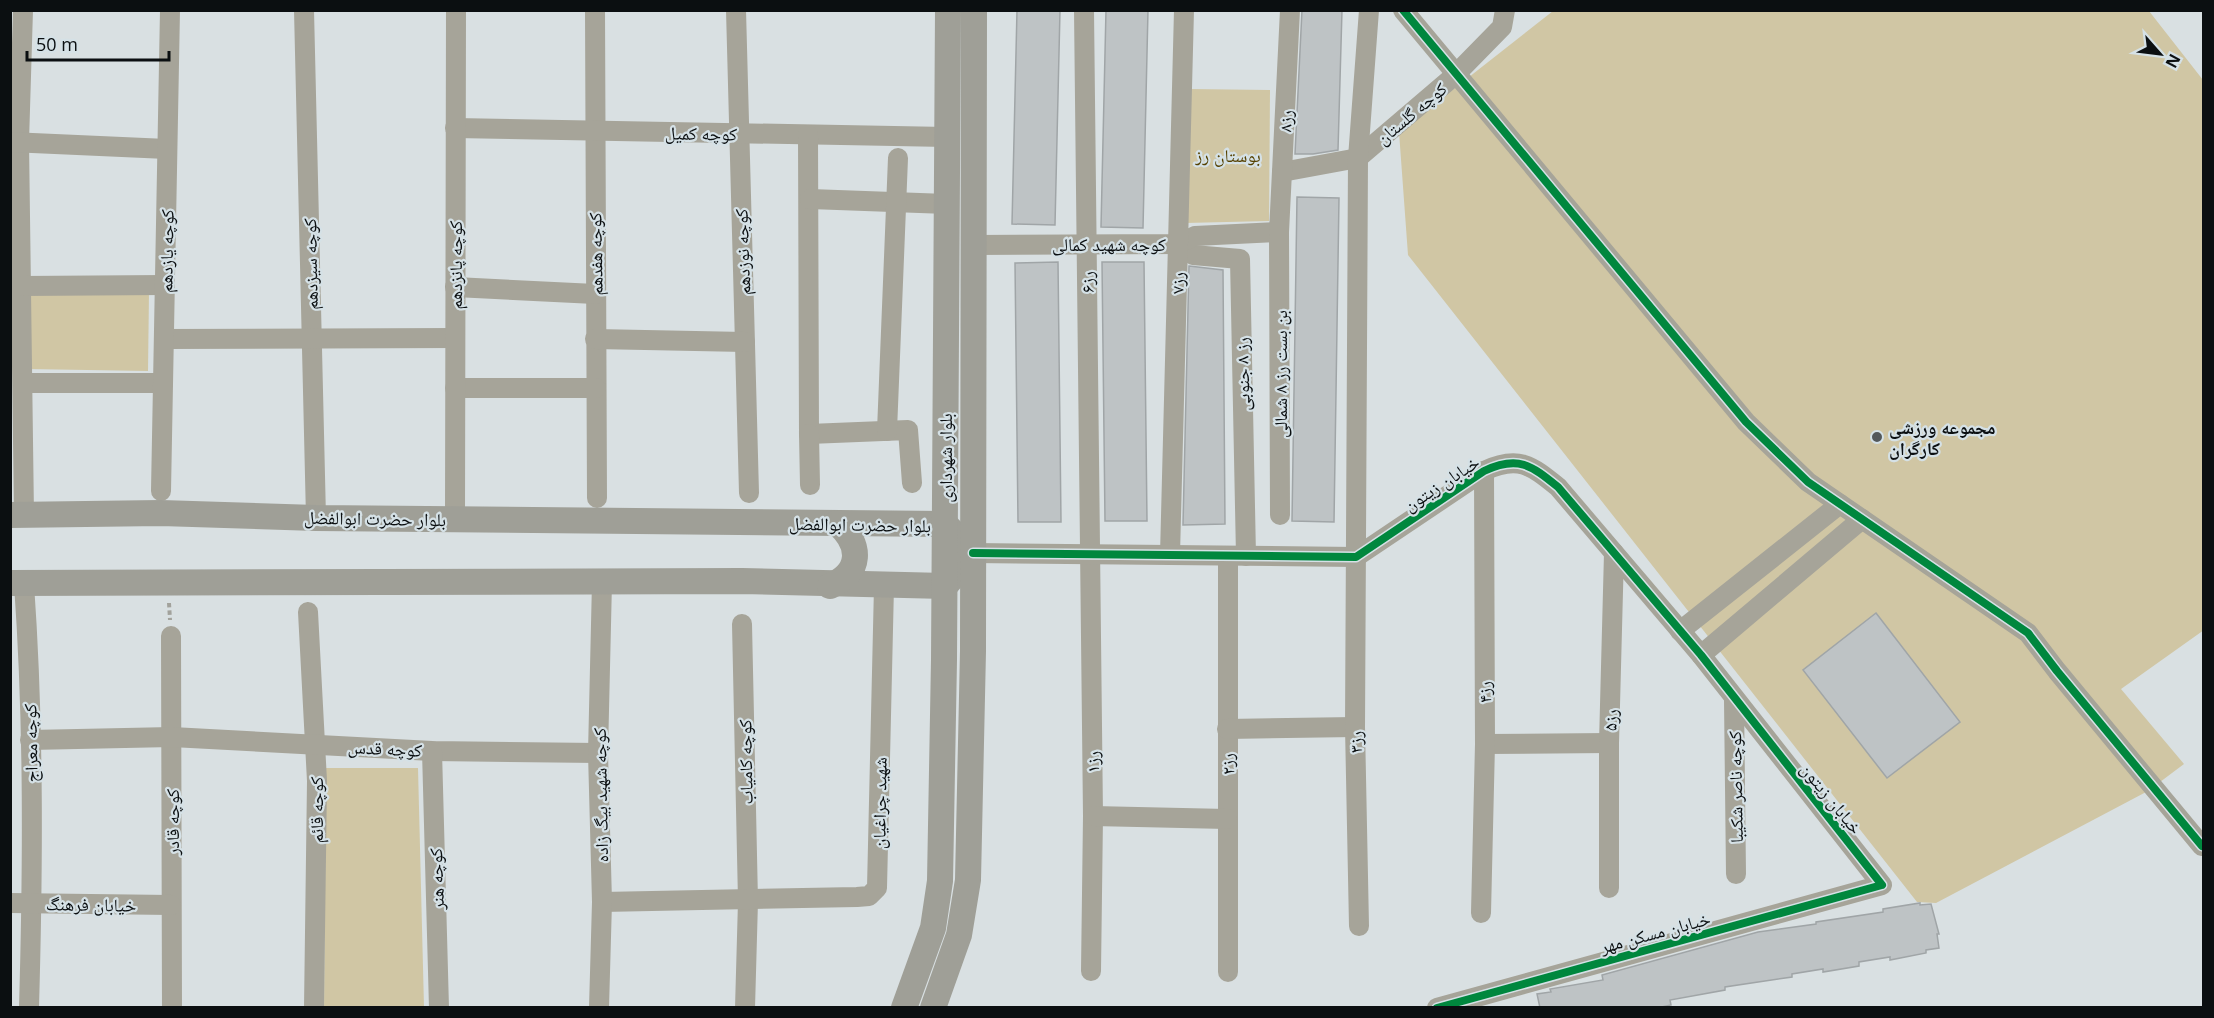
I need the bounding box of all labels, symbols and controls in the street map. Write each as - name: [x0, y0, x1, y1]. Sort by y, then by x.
- scale bar: [27, 24, 170, 62]
- north arrow: [2130, 24, 2190, 84]
- text: 50 m: [36, 32, 78, 56]
- text: N: [2160, 50, 2186, 72]
- street label: کوچه گلستان: [1371, 76, 1452, 150]
- street label: رز۸: [1272, 109, 1298, 133]
- street label: کوچه کمیل: [665, 120, 738, 146]
- park label: بوستان رز: [1194, 143, 1261, 167]
- street label: کوچه یازدهم: [153, 208, 180, 293]
- street label: کوچه نوزدهم: [728, 208, 757, 296]
- street label: کوچه هفدهم: [582, 212, 609, 296]
- street label: کوچه سیزدهم: [297, 217, 324, 310]
- street label: کوچه پانزدهم: [443, 220, 468, 310]
- street label: کوچه شهید کمالی: [1052, 232, 1167, 256]
- street label: رز۶: [1075, 271, 1099, 293]
- street label: رز۷: [1165, 272, 1189, 294]
- street label: بن بست رز ۸ شمالی: [1268, 310, 1292, 438]
- street label: رز ۸ جنوبی: [1229, 337, 1255, 411]
- street label: بلوار شهرداری: [933, 413, 957, 503]
- place label: مجموعه ورزشی کارگران: [1889, 415, 1995, 460]
- marker: مجموعه ورزشی کارگران: [1870, 430, 1884, 444]
- street label: خیابان زیتون: [1398, 450, 1484, 516]
- street label: بلوار حضرت ابوالفضل: [304, 505, 446, 531]
- street label: بلوار حضرت ابوالفضل: [789, 511, 931, 537]
- street label: رز۴: [1472, 681, 1496, 703]
- street label: کوچه معراج: [17, 703, 44, 783]
- street label: رز۵: [1598, 709, 1622, 731]
- street label: کوچه کامیاب: [732, 719, 758, 805]
- street label: کوچه شهید بیگ زاده: [587, 727, 613, 863]
- street label: کوچه ناصر شکیبا: [1722, 730, 1748, 843]
- street label: رز۳: [1343, 731, 1367, 753]
- street label: کوچه قدس: [347, 734, 423, 762]
- street label: رز۱: [1080, 751, 1104, 773]
- street label: رز۲: [1215, 753, 1239, 775]
- street label: شهید چراغیان: [866, 757, 892, 849]
- street label: خیابان زیتون: [1796, 757, 1868, 839]
- street label: کوچه قائم: [304, 776, 329, 843]
- street label: کوچه قادر: [160, 788, 184, 856]
- street label: کوچه هنر: [423, 847, 449, 911]
- street label: خیابان فرهنگ: [46, 891, 136, 917]
- street label: خیابان مسکن مهر: [1596, 906, 1713, 958]

